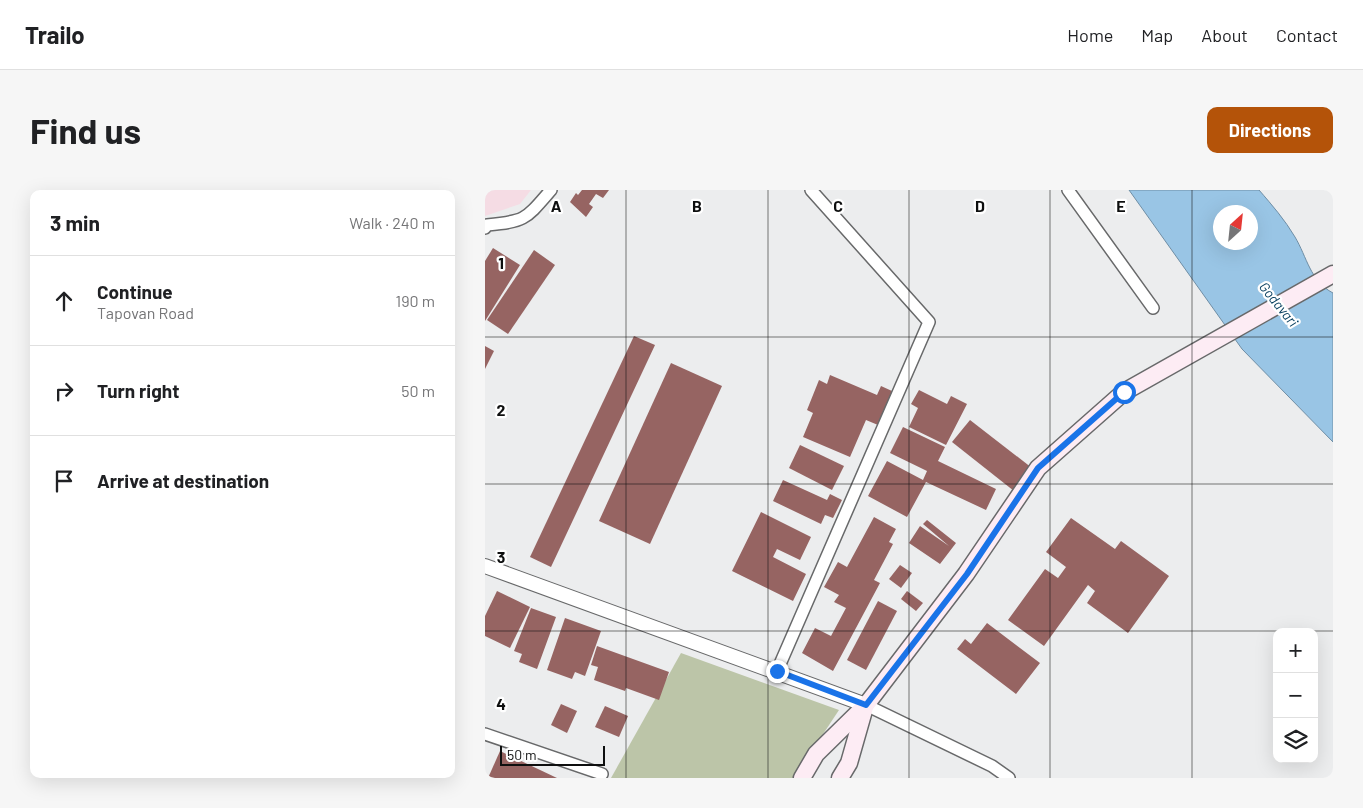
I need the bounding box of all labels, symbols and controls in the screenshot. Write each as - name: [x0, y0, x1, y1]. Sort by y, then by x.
- text: Trailo: [25, 20, 85, 49]
- text: Home: [1067, 24, 1113, 46]
- text: Map: [1141, 24, 1173, 46]
- text: About: [1201, 24, 1248, 46]
- text: Contact: [1276, 24, 1338, 46]
- button: Directions: [1207, 107, 1333, 153]
- text: Find us: [30, 109, 141, 151]
- text: A: [551, 196, 562, 215]
- text: B: [692, 196, 702, 215]
- text: C: [833, 196, 843, 215]
- text: D: [975, 196, 985, 215]
- text: E: [1116, 196, 1126, 215]
- north arrow: [1213, 205, 1258, 250]
- text: 3 min: [50, 210, 100, 235]
- text: Walk · 240 m: [349, 213, 435, 232]
- text: 1: [498, 253, 504, 272]
- water label: Godavari: [1256, 278, 1302, 330]
- text: Continue: [97, 280, 173, 303]
- icon: ahead: [50, 287, 78, 315]
- text: 190 m: [396, 291, 435, 310]
- text: Tapovan Road: [97, 303, 194, 322]
- icon: right: [50, 377, 78, 405]
- text: Turn right: [97, 379, 179, 402]
- text: 50 m: [401, 381, 435, 400]
- route start: [1113, 381, 1136, 404]
- text: 2: [497, 400, 506, 419]
- icon: arrive: [50, 467, 78, 495]
- text: Arrive at destination: [97, 469, 269, 492]
- text: 3: [497, 547, 505, 566]
- map controls: [1273, 628, 1318, 763]
- button: +: [1273, 628, 1318, 673]
- route end: [766, 660, 789, 683]
- button: −: [1273, 673, 1318, 718]
- text: 4: [496, 694, 506, 713]
- button: layers: [1273, 718, 1318, 763]
- scale bar: [500, 743, 605, 766]
- text: 50 m: [507, 746, 536, 763]

